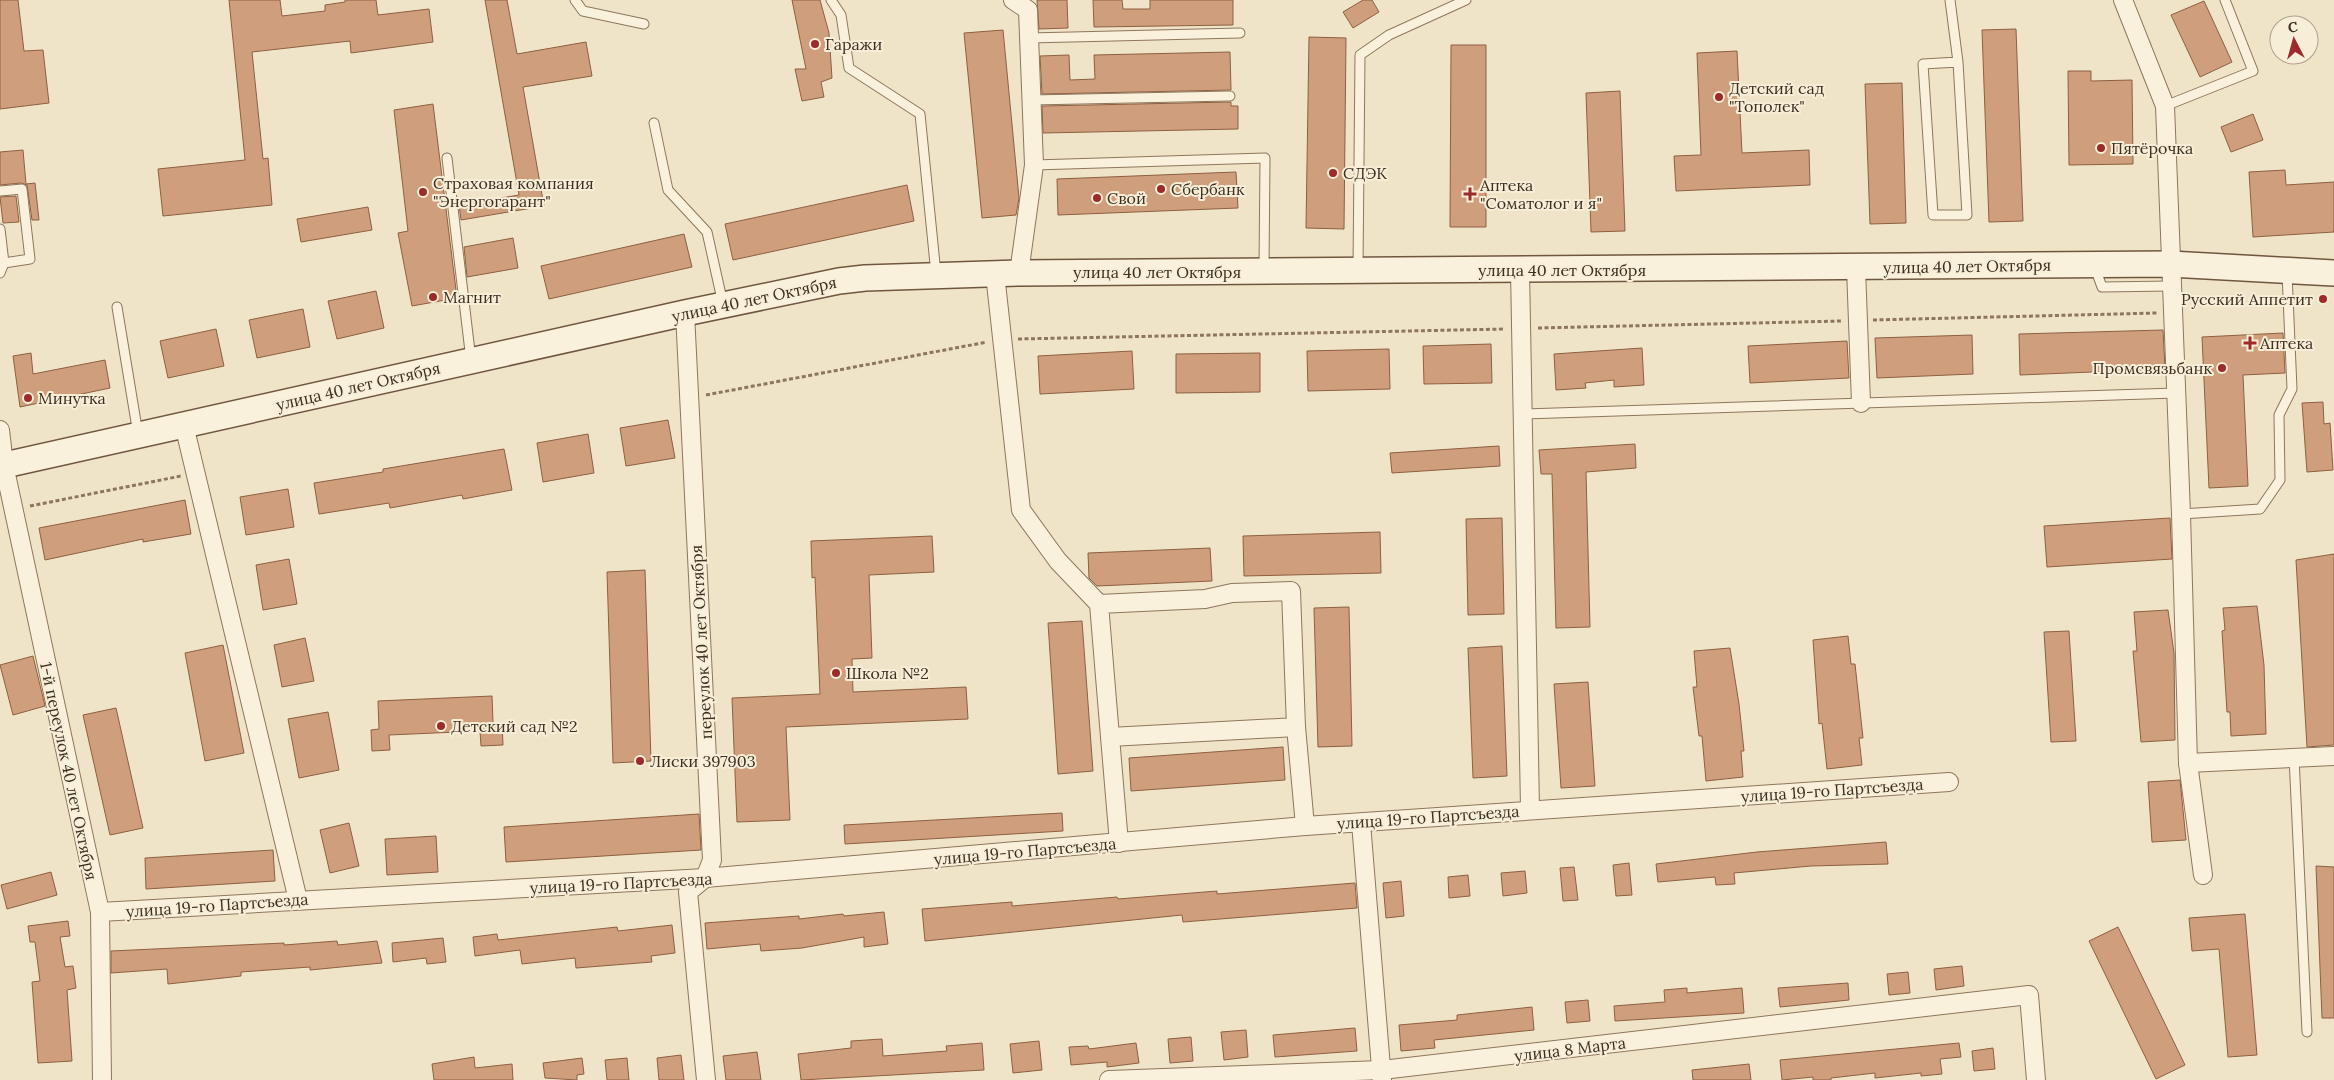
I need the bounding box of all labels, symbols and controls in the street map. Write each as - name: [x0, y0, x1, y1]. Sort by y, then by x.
- north arrow: [2269, 15, 2319, 65]
- text: С: [2287, 18, 2299, 37]
- place label: Гаражи: [825, 34, 882, 54]
- marker: Гаражи: [809, 38, 821, 50]
- place label: Детский сад "Тополек": [1729, 78, 1825, 116]
- marker: Детский сад "Тополек": [1713, 91, 1725, 103]
- place label: Пятёрочка: [2111, 138, 2193, 158]
- marker: Пятёрочка: [2095, 142, 2107, 154]
- place label: СДЭК: [1343, 163, 1387, 183]
- marker: СДЭК: [1327, 167, 1339, 179]
- place label: Страховая компания "Энергогарант": [433, 173, 594, 211]
- place label: Аптека "Соматолог и я": [1479, 175, 1602, 213]
- place label: Сбербанк: [1171, 179, 1245, 199]
- marker: Сбербанк: [1155, 183, 1167, 195]
- marker: Страховая компания "Энергогарант": [417, 186, 429, 198]
- place label: Свой: [1107, 188, 1146, 208]
- marker: Аптека "Соматолог и я": [1464, 188, 1476, 200]
- marker: Свой: [1091, 192, 1103, 204]
- street label: улица 40 лет Октября: [1883, 255, 2051, 277]
- street label: улица 40 лет Октября: [1478, 260, 1646, 280]
- street label: улица 40 лет Октября: [1073, 262, 1241, 282]
- street label: улица 40 лет Октября: [670, 272, 838, 326]
- place label: Магнит: [443, 287, 501, 307]
- place label: Русский Аппетит: [2181, 289, 2313, 309]
- marker: Магнит: [427, 291, 439, 303]
- marker: Русский Аппетит: [2317, 293, 2329, 305]
- place label: Аптека: [2259, 333, 2313, 353]
- marker: Аптека: [2244, 337, 2256, 349]
- street label: улица 40 лет Октября: [274, 357, 442, 415]
- place label: Промсвязьбанк: [2093, 358, 2212, 378]
- marker: Промсвязьбанк: [2216, 362, 2228, 374]
- place label: Минутка: [38, 388, 106, 408]
- marker: Минутка: [22, 392, 34, 404]
- street label: переулок 40 лет Октября: [686, 544, 716, 740]
- street label: 1-й переулок 40 лет Октября: [36, 660, 102, 882]
- place label: Школа №2: [846, 663, 929, 683]
- marker: Школа №2: [830, 667, 842, 679]
- place label: Детский сад №2: [451, 716, 578, 736]
- marker: Детский сад №2: [435, 720, 447, 732]
- place label: Лиски 397903: [650, 751, 756, 771]
- marker: Лиски 397903: [634, 755, 646, 767]
- street label: улица 19-го Партсъезда: [1740, 774, 1924, 806]
- street label: улица 19-го Партсъезда: [1336, 801, 1520, 833]
- street label: улица 19-го Партсъезда: [933, 833, 1117, 869]
- street label: улица 19-го Партсъезда: [529, 868, 713, 898]
- street label: улица 19-го Партсъезда: [125, 889, 309, 921]
- street label: улица 8 Марта: [1513, 1032, 1627, 1066]

